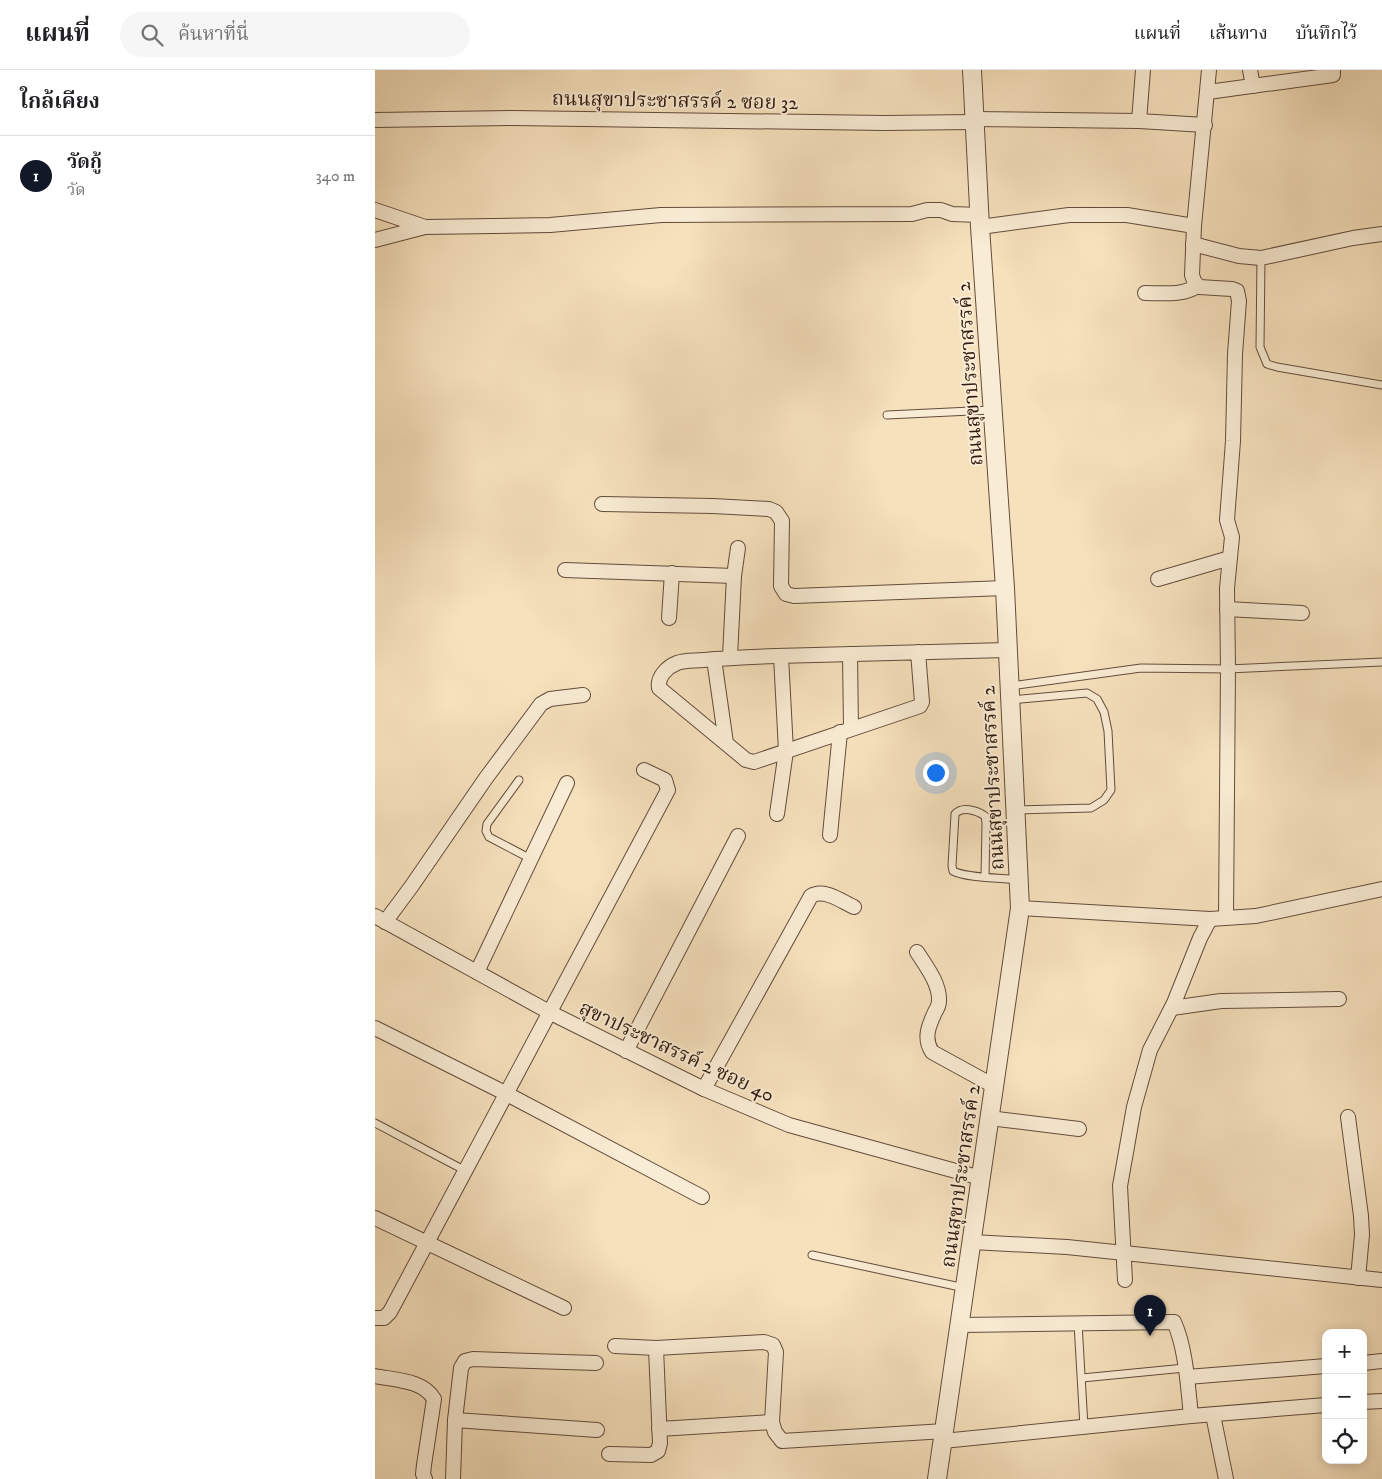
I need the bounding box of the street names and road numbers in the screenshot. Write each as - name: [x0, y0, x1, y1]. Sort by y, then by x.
- street label: ถนนสุขาประชาสรรค์ 2 ซอย 32: [552, 87, 798, 116]
- street label: ถนนสุขาประชาสรรค์ 2: [952, 281, 989, 467]
- street label: ถนนสุขาประชาสรรค์ 2: [976, 685, 1011, 871]
- street label: สุขาประชาสรรค์ 2 ซอย 40: [575, 996, 778, 1109]
- street label: ถนนสุขาประชาสรรค์ 2: [936, 1083, 987, 1269]

